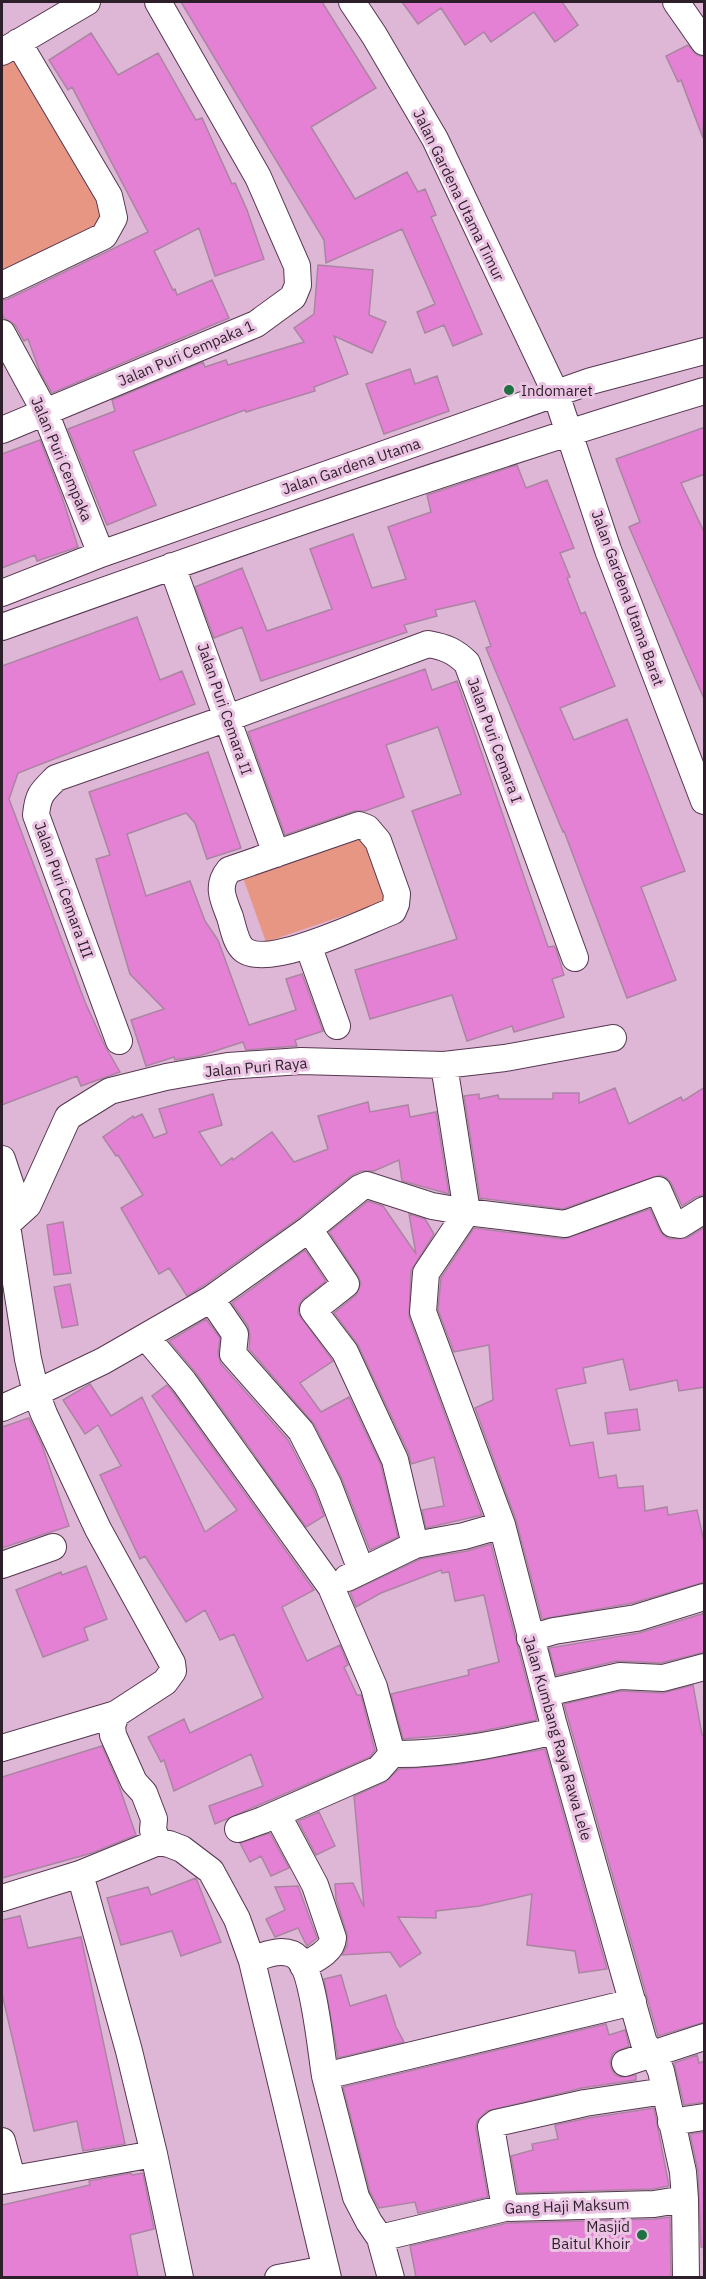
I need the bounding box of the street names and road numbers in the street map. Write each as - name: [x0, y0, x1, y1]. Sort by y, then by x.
- street label: Jalan Gardena Utama Timur: [409, 106, 509, 284]
- street label: Jalan Puri Cempaka 1: [115, 316, 257, 390]
- street label: Jalan Puri Cempaka: [27, 394, 97, 524]
- street label: Jalan Gardena Utama: [279, 433, 423, 499]
- street label: Jalan Gardena Utama Barat: [587, 508, 669, 688]
- street label: Jalan Puri Cemara II: [194, 641, 256, 777]
- street label: Jalan Puri Cemara I: [464, 675, 526, 805]
- street label: Jalan Puri Cemara III: [30, 819, 98, 961]
- street label: Jalan Puri Raya: [204, 1053, 308, 1081]
- street label: Jalan Kumbang Raya Rawa Lele: [520, 1634, 596, 1842]
- street label: Gang Haji Maksum: [504, 2194, 630, 2218]

